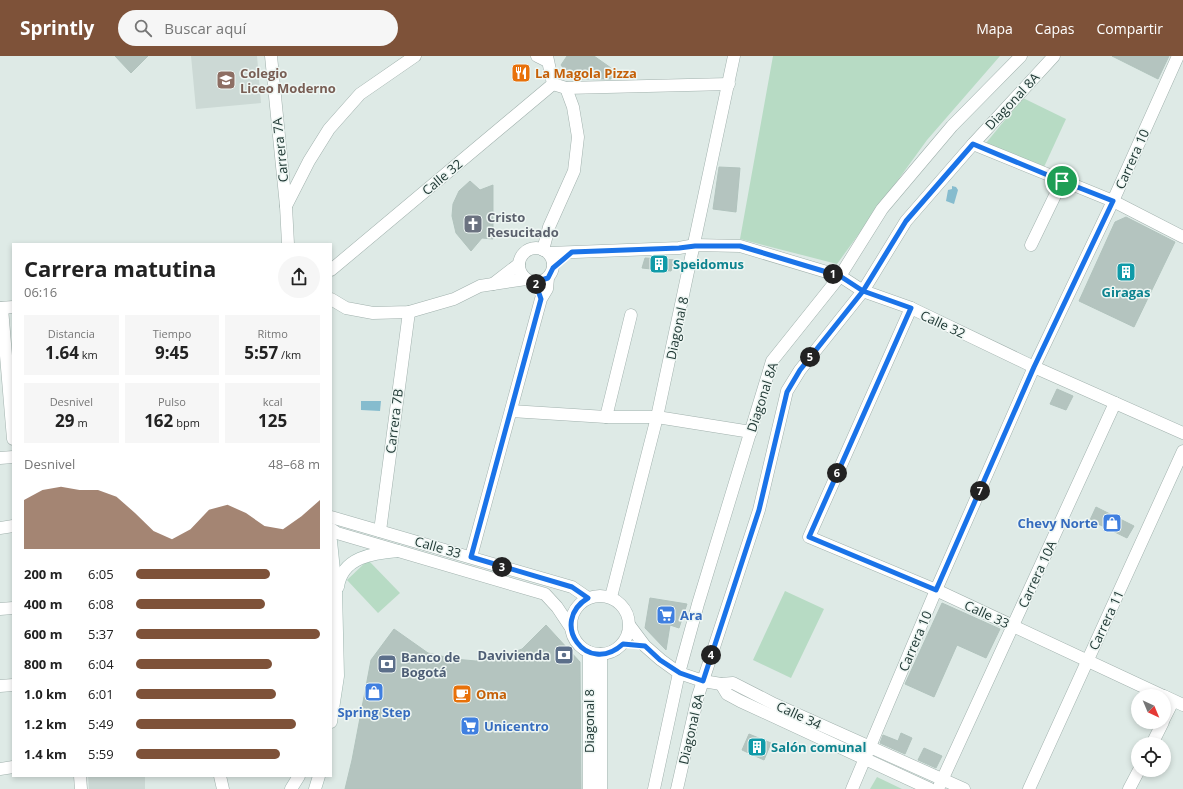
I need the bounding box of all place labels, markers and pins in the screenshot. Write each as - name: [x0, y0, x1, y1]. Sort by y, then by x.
- restaurant icon: La Magola Pizza: [510, 62, 532, 84]
- place label: Colegio Liceo Moderno: [240, 64, 336, 97]
- place label: La Magola Pizza: [535, 64, 637, 82]
- school or university icon: Colegio Liceo Moderno: [215, 69, 237, 91]
- pin: [1045, 164, 1079, 198]
- place label: Cristo Resucitado: [487, 208, 559, 241]
- church icon: Cristo Resucitado: [462, 213, 484, 235]
- building icon: Speidomus: [648, 253, 670, 275]
- place label: Speidomus: [673, 255, 744, 273]
- building icon: Giragas: [1115, 261, 1137, 283]
- pin: 1: [823, 264, 843, 284]
- pin: 2: [526, 274, 546, 294]
- place label: Giragas: [1102, 283, 1150, 301]
- pin: 5: [800, 347, 820, 367]
- pin: 6: [827, 463, 847, 483]
- pin: 7: [970, 481, 990, 501]
- shop icon: Chevy Norte: [1101, 512, 1123, 534]
- place label: Chevy Norte: [1017, 514, 1098, 532]
- pin: 3: [492, 557, 512, 577]
- supermarket icon: Ara: [655, 604, 677, 626]
- place label: Ara: [680, 606, 703, 624]
- bank icon: Davivienda: [553, 644, 575, 666]
- pin: 4: [701, 645, 721, 665]
- place label: Davivienda: [477, 646, 550, 664]
- place label: Banco de Bogotá: [401, 648, 460, 681]
- bank icon: Banco de Bogotá: [376, 653, 398, 675]
- shop icon: Spring Step: [363, 681, 385, 703]
- cafe icon: Oma: [451, 683, 473, 705]
- place label: Oma: [476, 685, 507, 703]
- place label: Spring Step: [337, 703, 411, 721]
- supermarket icon: Unicentro: [459, 715, 481, 737]
- place label: Unicentro: [484, 717, 549, 735]
- building icon: Salón comunal: [746, 736, 768, 758]
- place label: Salón comunal: [771, 738, 866, 756]

